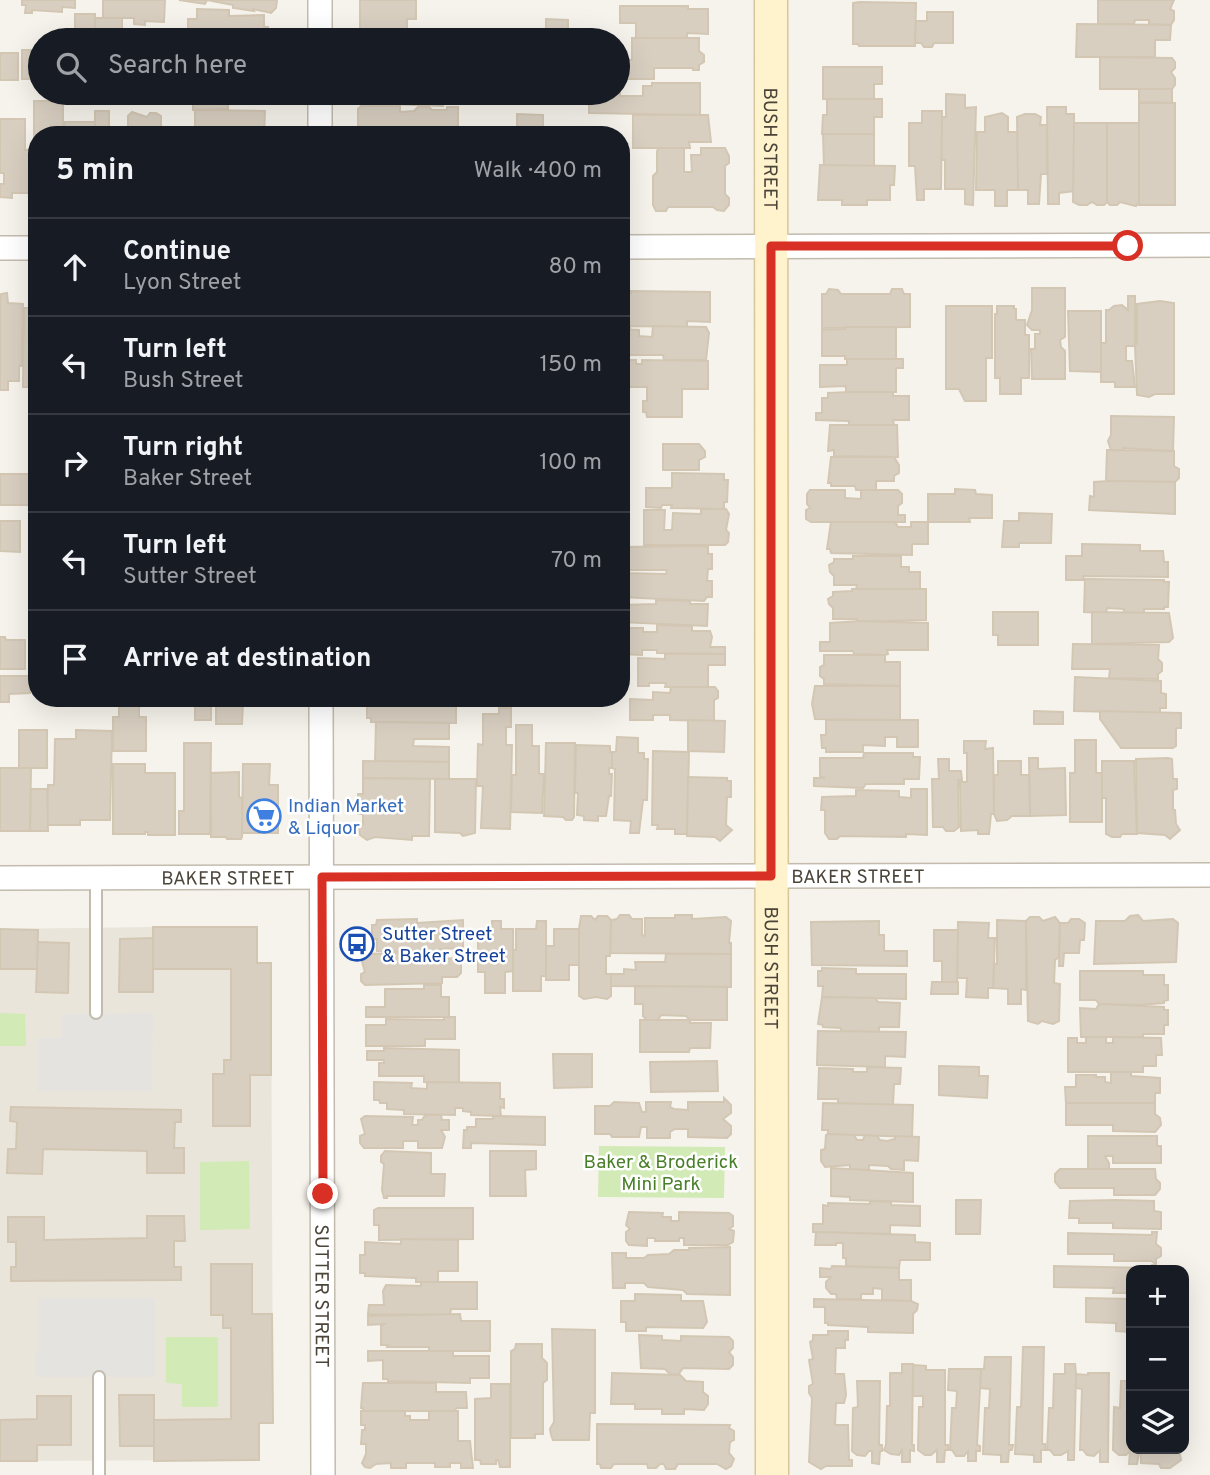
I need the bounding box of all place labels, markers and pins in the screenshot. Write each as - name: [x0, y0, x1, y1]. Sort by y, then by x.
- place label: Indian Market & Liquor: [288, 795, 404, 841]
- supermarket icon: Indian Market & Liquor: [245, 797, 283, 835]
- place label: Sutter Street & Baker Street: [382, 923, 506, 969]
- bus stop icon: Sutter Street & Baker Street: [338, 925, 376, 963]

